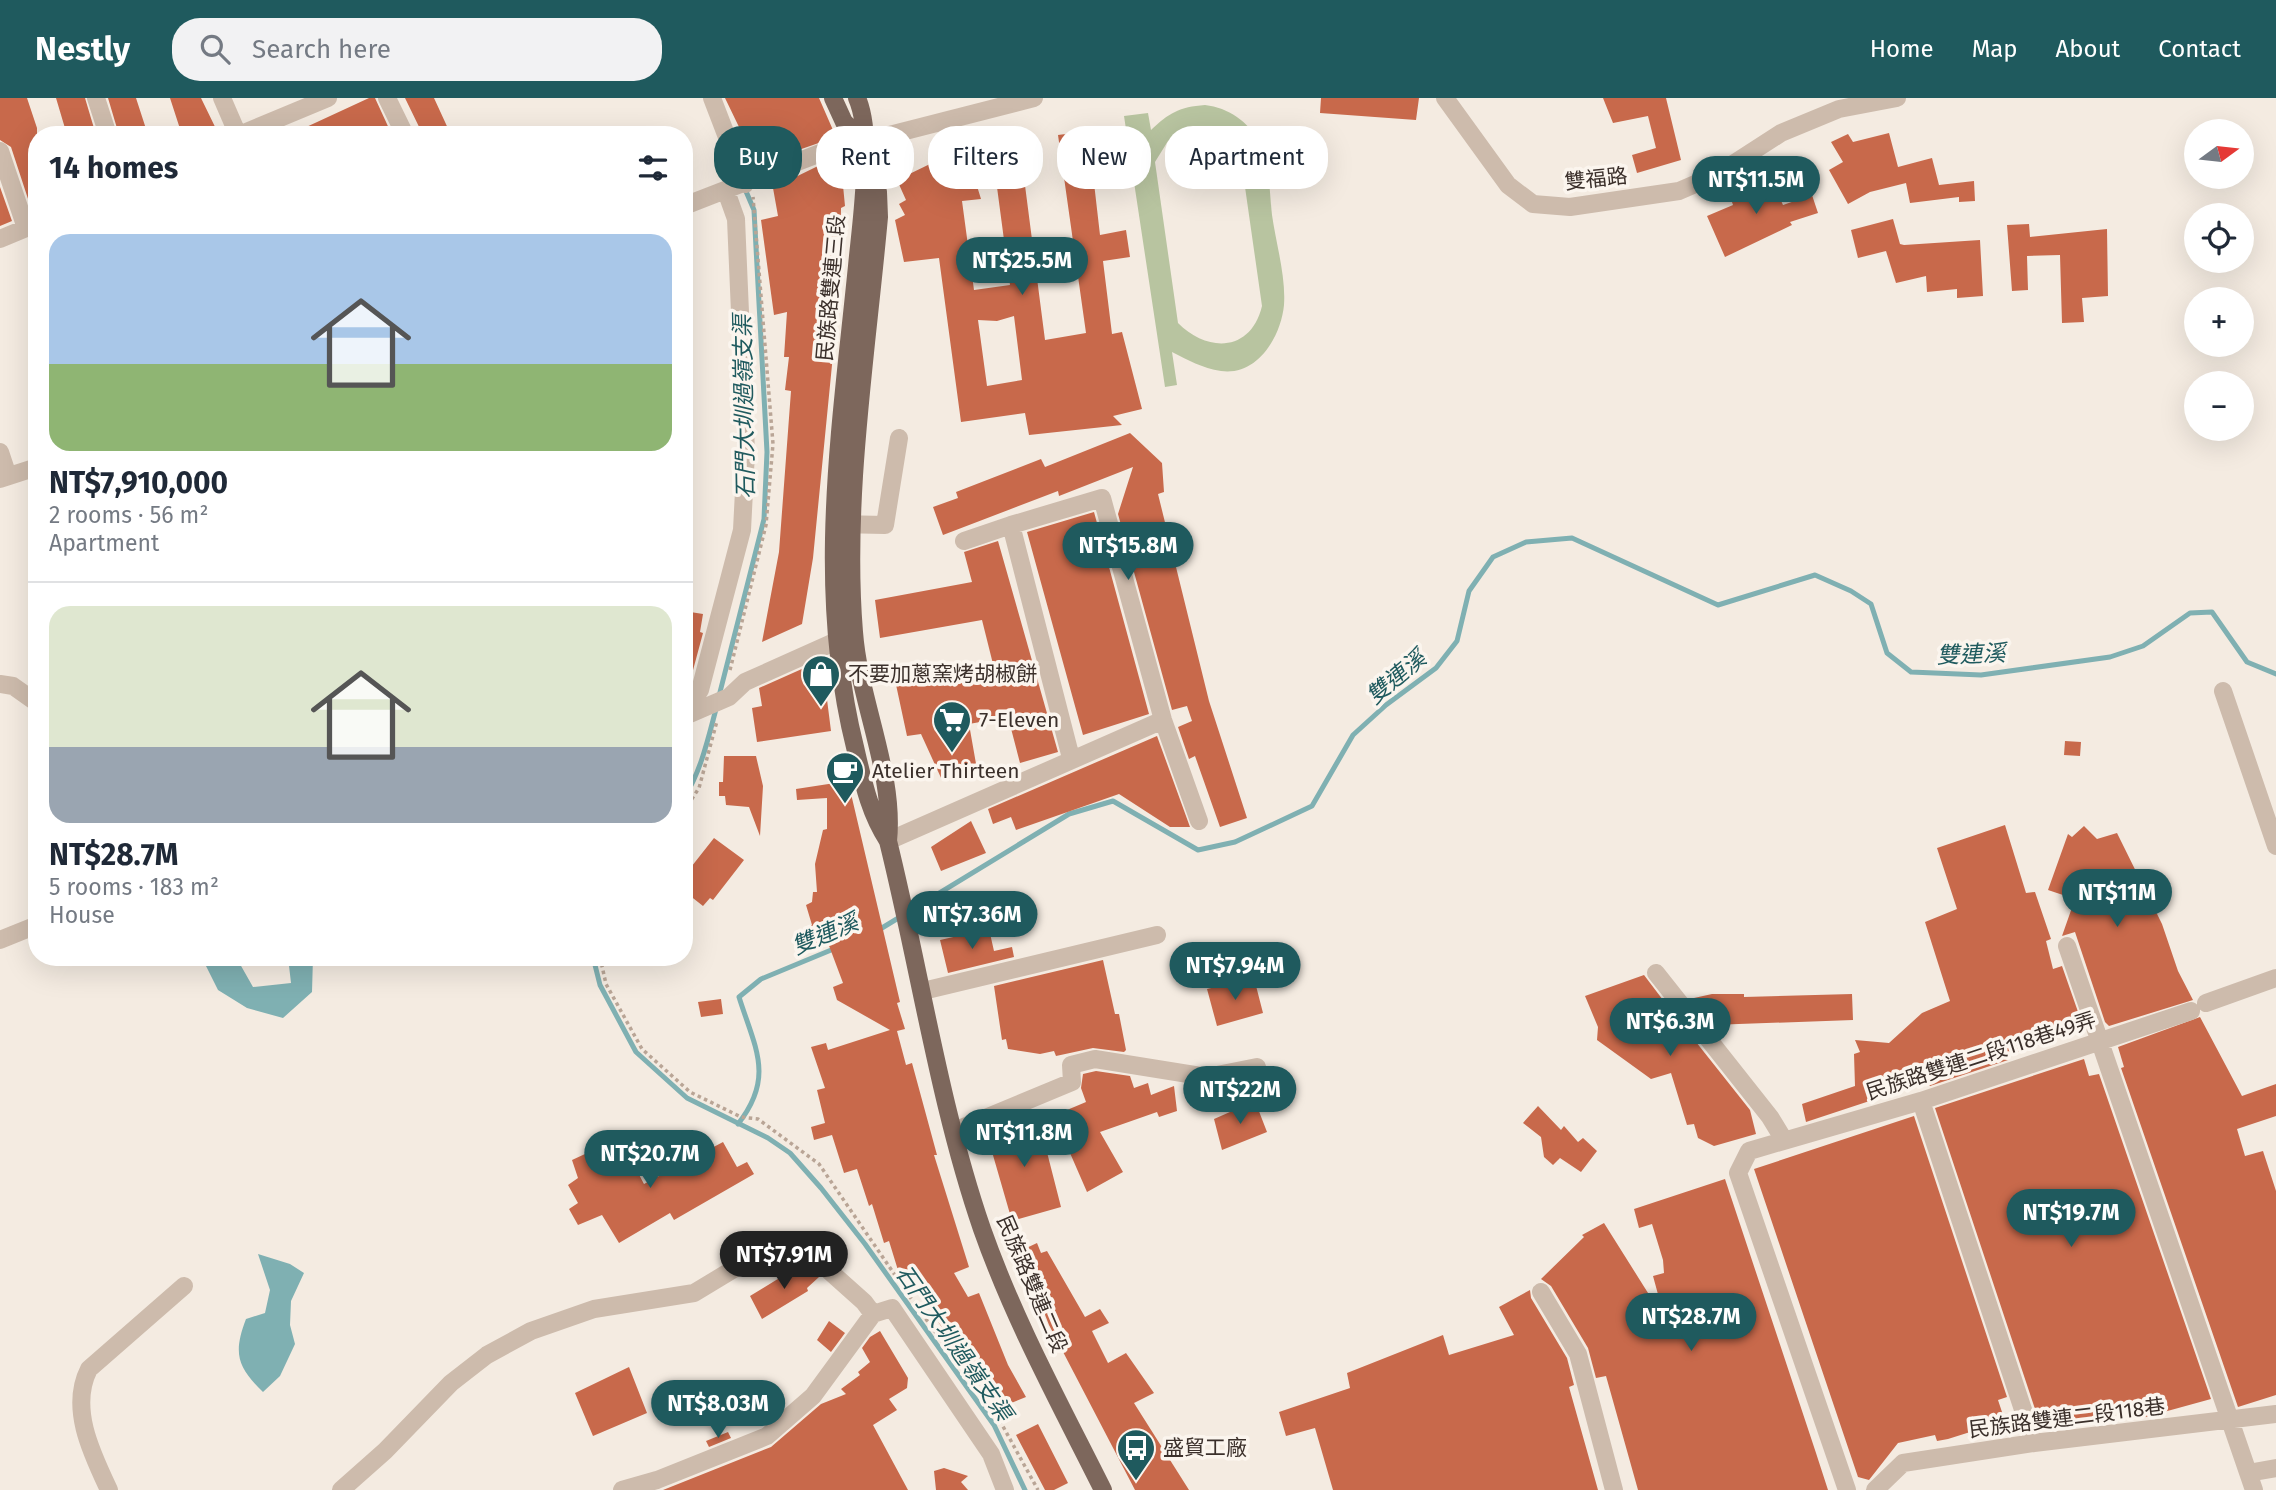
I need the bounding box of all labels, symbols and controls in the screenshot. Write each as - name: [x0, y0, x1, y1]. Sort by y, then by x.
- search box: [172, 18, 662, 81]
- text: Nestly: [35, 29, 130, 69]
- icon: search: [196, 30, 234, 68]
- text: Search here: [252, 34, 391, 65]
- text: Home: [1870, 35, 1934, 63]
- text: Map: [1972, 35, 2018, 63]
- text: About: [2056, 35, 2120, 63]
- text: Contact: [2158, 35, 2241, 63]
- north arrow: [2184, 119, 2254, 189]
- map controls: [2184, 119, 2254, 441]
- chip: Buy: [714, 126, 802, 189]
- chip: Rent: [816, 126, 914, 189]
- chip: Filters: [928, 126, 1043, 189]
- chip: New: [1057, 126, 1151, 189]
- chip: Apartment: [1165, 126, 1328, 189]
- icon: filters: [634, 149, 672, 187]
- text: 14 homes: [49, 150, 178, 186]
- pin: NT$11.5M: [1684, 156, 1828, 216]
- street label: 雙福路: [1563, 163, 1629, 195]
- text: NT$11.5M: [1708, 165, 1804, 193]
- button: locate: [2184, 203, 2254, 273]
- street label: 民族路雙連三段: [812, 214, 850, 362]
- pin: NT$25.5M: [950, 238, 1094, 297]
- text: NT$25.5M: [972, 246, 1072, 274]
- icon: home: [298, 280, 424, 406]
- button: +: [2184, 287, 2254, 357]
- water label: 石門大圳過嶺支渠: [728, 312, 760, 499]
- button: −: [2184, 371, 2254, 441]
- text: NT$7,910,000: [49, 465, 228, 501]
- text: 2 rooms · 56 m²: [49, 501, 208, 529]
- pin: NT$15.8M: [1056, 522, 1200, 582]
- text: Apartment: [49, 529, 159, 557]
- text: NT$15.8M: [1079, 531, 1177, 559]
- water label: 雙連溪: [1936, 639, 2009, 669]
- water label: 雙連溪: [1361, 642, 1434, 710]
- icon: home: [298, 652, 424, 778]
- shop icon: 不要加蔥窯烤胡椒餅: [800, 653, 842, 708]
- place label: 不要加蔥窯烤胡椒餅: [848, 661, 1037, 687]
- supermarket icon: 7-Eleven: [931, 699, 973, 754]
- place label: 7-Eleven: [979, 707, 1059, 733]
- cafe icon: Atelier Thirteen: [824, 750, 866, 805]
- place label: Atelier Thirteen: [872, 758, 1020, 784]
- text: NT$28.7M: [49, 837, 178, 873]
- pin: NT$11M: [2060, 870, 2174, 929]
- text: 5 rooms · 183 m²: [49, 873, 219, 901]
- text: NT$11M: [2078, 878, 2156, 906]
- pin: NT$7.36M: [900, 892, 1044, 951]
- text: NT$7.36M: [922, 900, 1022, 928]
- text: House: [49, 901, 115, 929]
- water label: 雙連溪: [788, 906, 865, 960]
- pin: NT$7.94M: [1163, 942, 1307, 1002]
- text: NT$7.94M: [1186, 951, 1284, 979]
- pin: NT$6.3M: [1605, 998, 1735, 1058]
- text: NT$6.3M: [1626, 1007, 1714, 1035]
- street label: 民族路雙連二段118巷49弄: [1863, 1007, 2099, 1105]
- pin: NT$22M: [1183, 1066, 1297, 1126]
- text: NT$22M: [1199, 1075, 1281, 1103]
- pin: NT$11.8M: [952, 1110, 1096, 1169]
- text: NT$11.8M: [976, 1118, 1072, 1146]
- pin: NT$20.7M: [578, 1130, 722, 1190]
- text: NT$20.7M: [600, 1139, 700, 1167]
- pin: NT$19.7M: [1999, 1190, 2143, 1249]
- text: NT$19.7M: [2023, 1198, 2119, 1226]
- street label: 民族路雙連二段: [991, 1211, 1073, 1357]
- pin: NT$7.91M: [712, 1232, 856, 1291]
- text: NT$7.91M: [736, 1240, 832, 1268]
- water label: 石門大圳過嶺支渠: [890, 1260, 1020, 1429]
- pin: NT$28.7M: [1619, 1294, 1763, 1353]
- text: NT$28.7M: [1641, 1302, 1741, 1330]
- pin: NT$8.03M: [646, 1380, 790, 1440]
- text: NT$8.03M: [667, 1389, 769, 1417]
- street label: 民族路雙連二段118巷: [1967, 1393, 2167, 1443]
- bus stop icon: 盛貿工廠: [1115, 1427, 1157, 1482]
- place label: 盛貿工廠: [1163, 1435, 1247, 1461]

